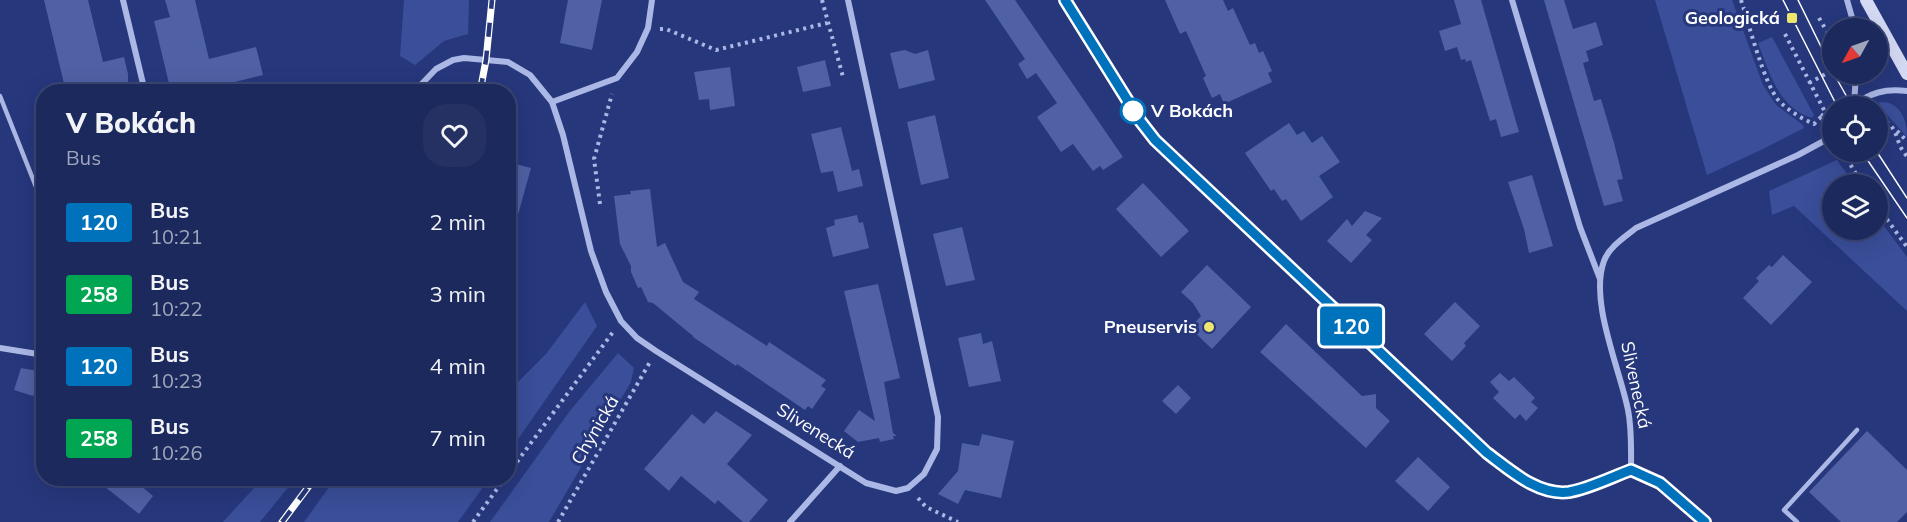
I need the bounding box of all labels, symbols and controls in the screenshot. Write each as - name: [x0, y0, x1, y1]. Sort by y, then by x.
- place label: Geologická: [1685, 6, 1780, 29]
- marker: Geologická: [1785, 11, 1799, 25]
- north arrow: [1822, 18, 1888, 84]
- map controls: [1822, 18, 1888, 240]
- button: locate: [1822, 96, 1888, 162]
- marker: V Bokách: [1120, 98, 1146, 124]
- place label: V Bokách: [1150, 99, 1233, 122]
- button: heart: [423, 104, 486, 167]
- text: V Bokách: [66, 105, 196, 140]
- text: Bus: [66, 145, 101, 170]
- button: layers: [1822, 174, 1888, 240]
- text: Bus: [150, 196, 189, 224]
- text: 2 min: [430, 208, 486, 236]
- text: 120: [80, 209, 118, 235]
- text: 10:21: [150, 224, 203, 249]
- text: Bus: [150, 268, 189, 296]
- text: 3 min: [430, 280, 486, 308]
- text: 258: [80, 281, 118, 307]
- text: 10:22: [150, 296, 203, 321]
- line badge: 120: [1316, 306, 1386, 346]
- text: 120: [1332, 313, 1370, 339]
- place label: Pneuservis: [1104, 315, 1197, 338]
- marker: Pneuservis: [1202, 320, 1216, 334]
- street label: Slivenecká: [1616, 339, 1657, 430]
- text: Bus: [150, 340, 189, 368]
- text: 4 min: [430, 352, 486, 380]
- text: 120: [80, 353, 118, 379]
- text: 10:23: [150, 368, 203, 393]
- street label: Chýnická: [566, 391, 624, 468]
- street label: Slivenecká: [773, 397, 860, 464]
- text: Bus: [150, 412, 189, 440]
- text: 7 min: [430, 424, 486, 452]
- text: 258: [80, 425, 118, 451]
- text: 10:26: [150, 440, 203, 465]

